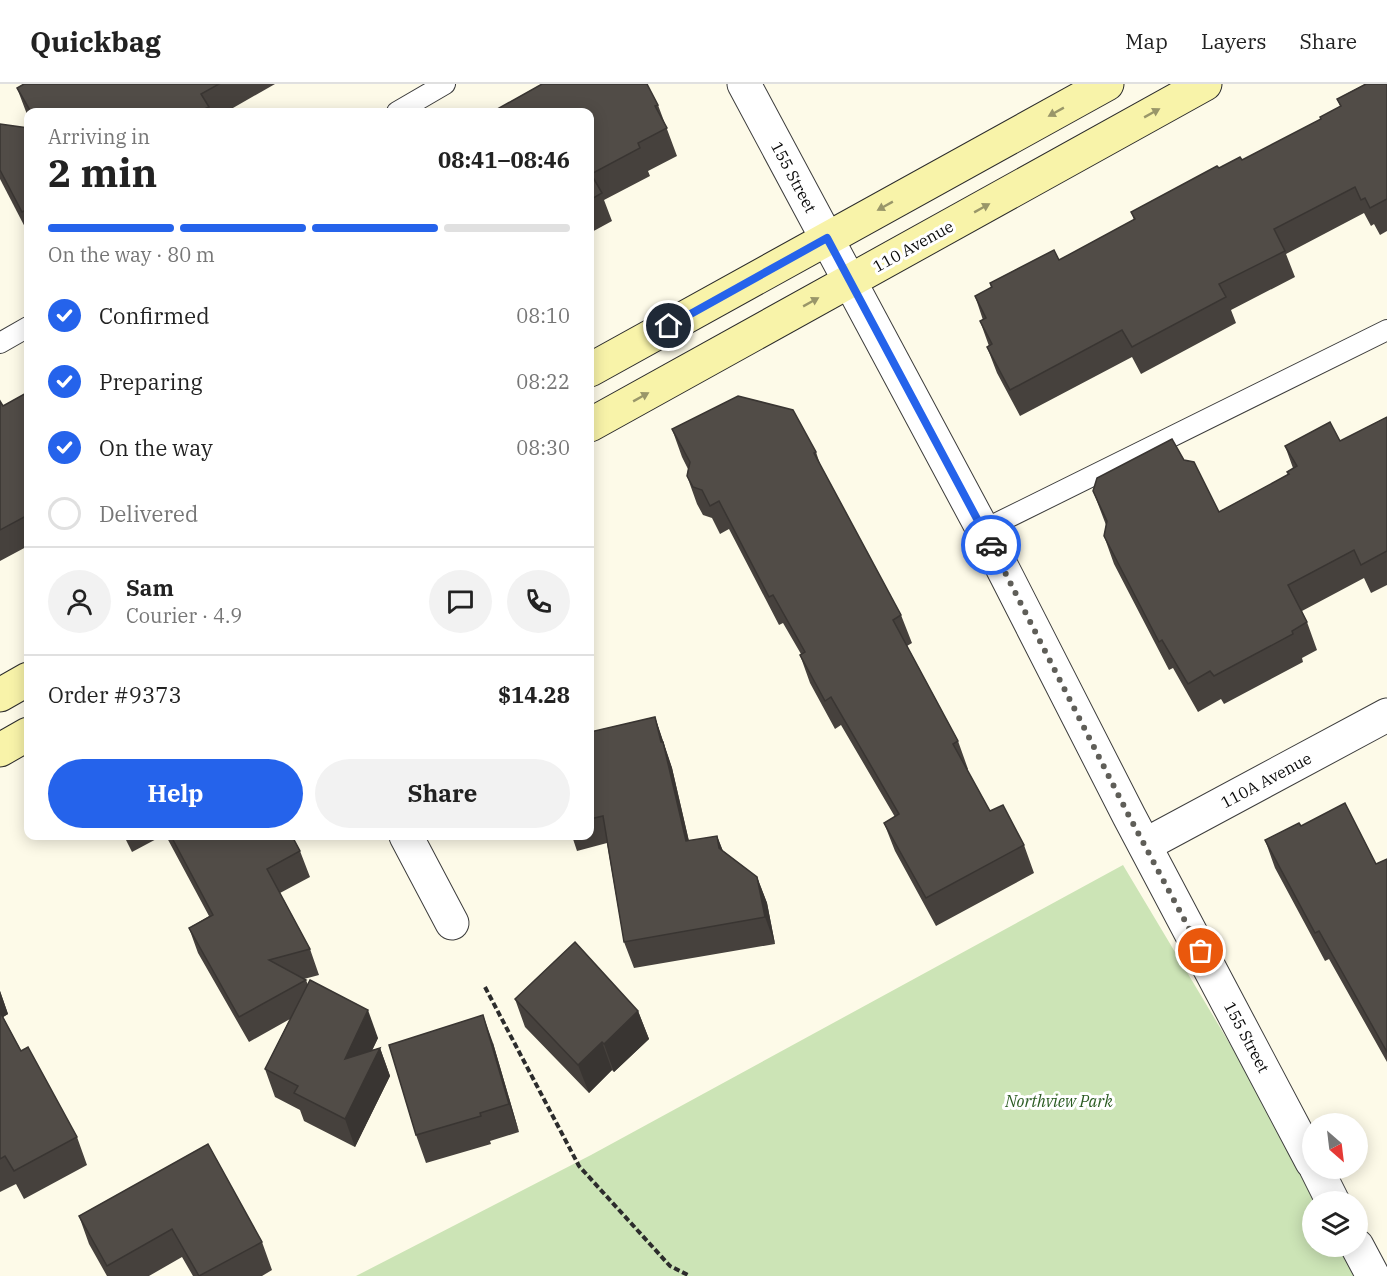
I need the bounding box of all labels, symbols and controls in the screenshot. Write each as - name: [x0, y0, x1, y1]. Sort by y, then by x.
- text: Quickbag: [30, 23, 161, 60]
- text: Map: [1125, 27, 1168, 55]
- text: Layers: [1201, 27, 1267, 55]
- text: Share: [1300, 27, 1357, 55]
- one-way arrow: [1047, 107, 1064, 117]
- one-way arrow: [1144, 108, 1161, 118]
- text: Arriving in: [48, 123, 150, 150]
- street label: 155 Street: [767, 138, 821, 216]
- text: 08:41–08:46: [438, 145, 570, 174]
- text: 2 min: [48, 147, 157, 198]
- one-way arrow: [876, 201, 893, 211]
- one-way arrow: [974, 203, 991, 213]
- street label: 110 Avenue: [869, 216, 957, 276]
- text: On the way · 80 m: [48, 241, 215, 268]
- one-way arrow: [803, 297, 820, 307]
- icon: check: [48, 299, 81, 332]
- pin: [643, 300, 694, 351]
- text: Confirmed: [99, 301, 210, 330]
- text: 08:10: [516, 302, 570, 329]
- icon: home: [652, 309, 685, 342]
- icon: check: [48, 365, 81, 398]
- text: Preparing: [99, 367, 203, 396]
- text: 08:22: [516, 368, 570, 395]
- one-way arrow: [633, 392, 650, 402]
- icon: check: [48, 431, 81, 464]
- text: On the way: [99, 433, 213, 462]
- text: 08:30: [516, 434, 570, 461]
- text: Delivered: [99, 499, 198, 528]
- courier: [961, 515, 1021, 575]
- icon: car: [975, 529, 1008, 562]
- button: person: [48, 570, 111, 633]
- button: chat: [429, 570, 492, 633]
- button: phone: [507, 570, 570, 633]
- text: Sam: [126, 573, 174, 602]
- text: Courier · 4.9: [126, 602, 242, 629]
- text: Order #9373: [48, 680, 182, 709]
- text: $14.28: [498, 680, 570, 709]
- street label: 110A Avenue: [1217, 748, 1315, 812]
- button: Help: [48, 759, 303, 828]
- button: Share: [315, 759, 570, 828]
- pin: [1175, 925, 1226, 976]
- icon: bag: [1184, 934, 1217, 967]
- street label: 155 Street: [1220, 998, 1274, 1076]
- park label: Northview Park: [1004, 1091, 1113, 1111]
- north arrow: [1302, 1113, 1368, 1179]
- map controls: [1302, 1113, 1368, 1257]
- button: layers: [1302, 1191, 1368, 1257]

